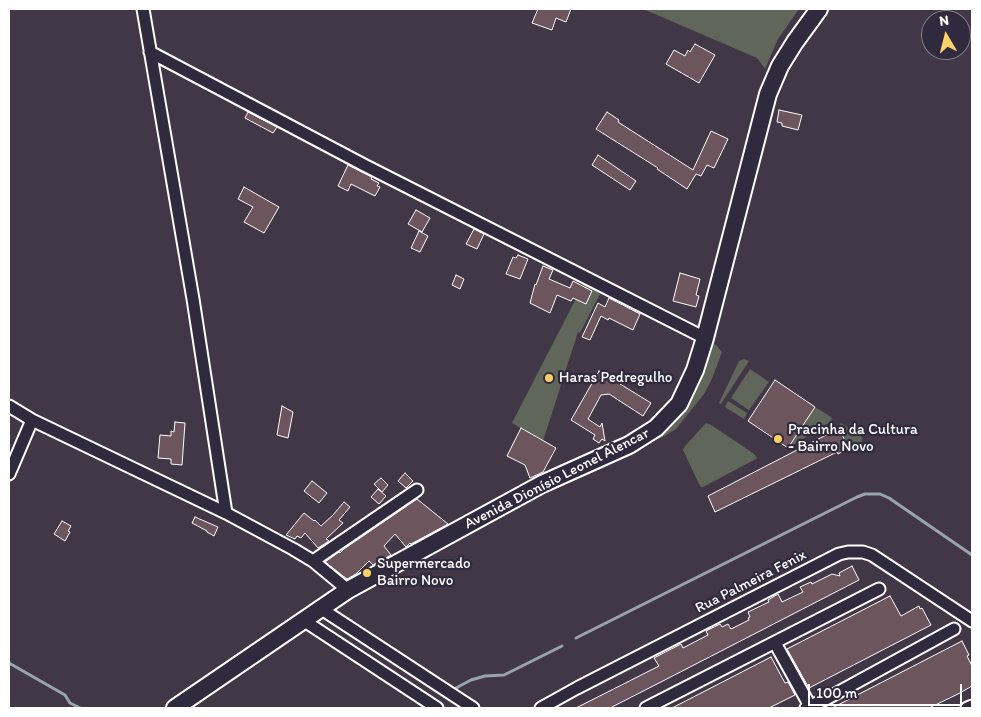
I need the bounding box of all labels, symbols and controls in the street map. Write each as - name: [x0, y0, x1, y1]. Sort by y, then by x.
- north arrow: [921, 10, 971, 60]
- text: N: [938, 12, 950, 30]
- place label: Haras Pedregulho: [559, 369, 673, 387]
- marker: Haras Pedregulho: [543, 372, 555, 384]
- place label: Pracinha da Cultura - Bairro Novo: [788, 421, 918, 456]
- street label: Avenida Dionísio Leonel Alencar: [462, 424, 652, 534]
- marker: Pracinha da Cultura - Bairro Novo: [772, 433, 784, 445]
- street label: Rua Palmeira Fenix: [692, 546, 810, 618]
- place label: Supermercado Bairro Novo: [377, 555, 471, 590]
- marker: Supermercado Bairro Novo: [361, 567, 373, 579]
- scale bar: [811, 674, 965, 706]
- text: 100 m: [816, 684, 857, 702]

